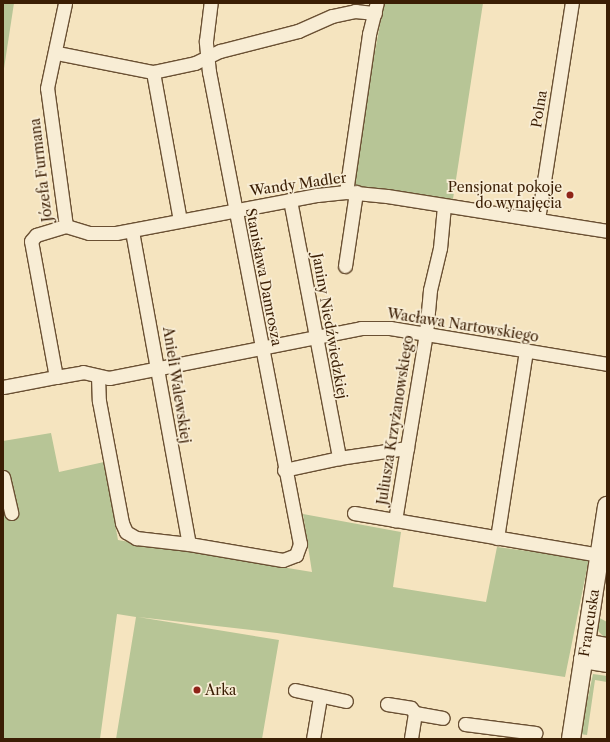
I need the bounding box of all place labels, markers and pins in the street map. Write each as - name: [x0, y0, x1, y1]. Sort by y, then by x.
- place label: Pensjonat pokoje do wynajęcia: [448, 179, 562, 212]
- marker: Pensjonat pokoje do wynajęcia: [565, 190, 575, 200]
- place label: Arka: [205, 682, 236, 698]
- marker: Arka: [192, 685, 202, 695]

